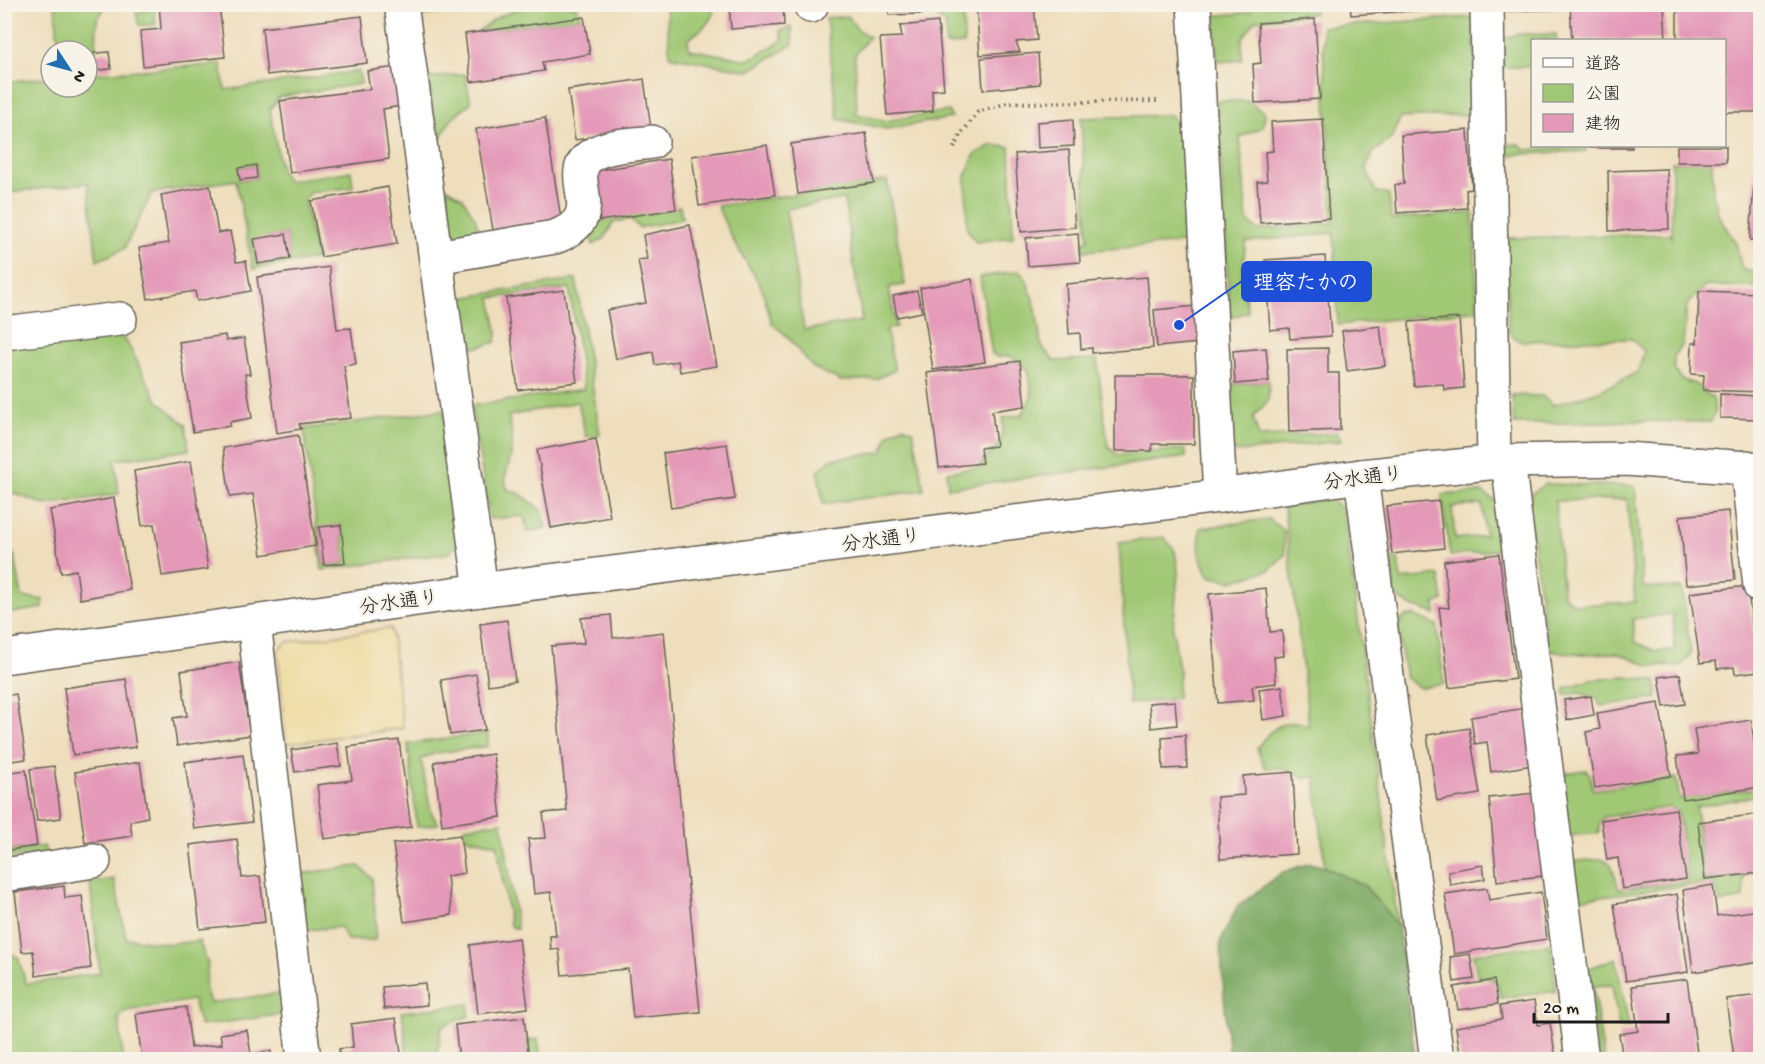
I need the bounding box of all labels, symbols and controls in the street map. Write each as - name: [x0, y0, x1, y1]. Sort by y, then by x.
- north arrow: [39, 39, 99, 99]
- legend: [1531, 39, 1726, 147]
- text: 道路: [1585, 54, 1621, 76]
- text: N: [67, 66, 89, 86]
- text: 公園: [1585, 85, 1621, 106]
- text: 建物: [1585, 114, 1621, 136]
- callout: 理容たかの: [1242, 262, 1371, 301]
- text: 理容たかの: [1254, 271, 1359, 298]
- street label: 分水通り: [1322, 463, 1405, 497]
- street label: 分水通り: [840, 525, 923, 559]
- street label: 分水通り: [358, 587, 441, 621]
- scale bar: [1534, 986, 1668, 1024]
- text: 20 m: [1543, 999, 1579, 1020]

